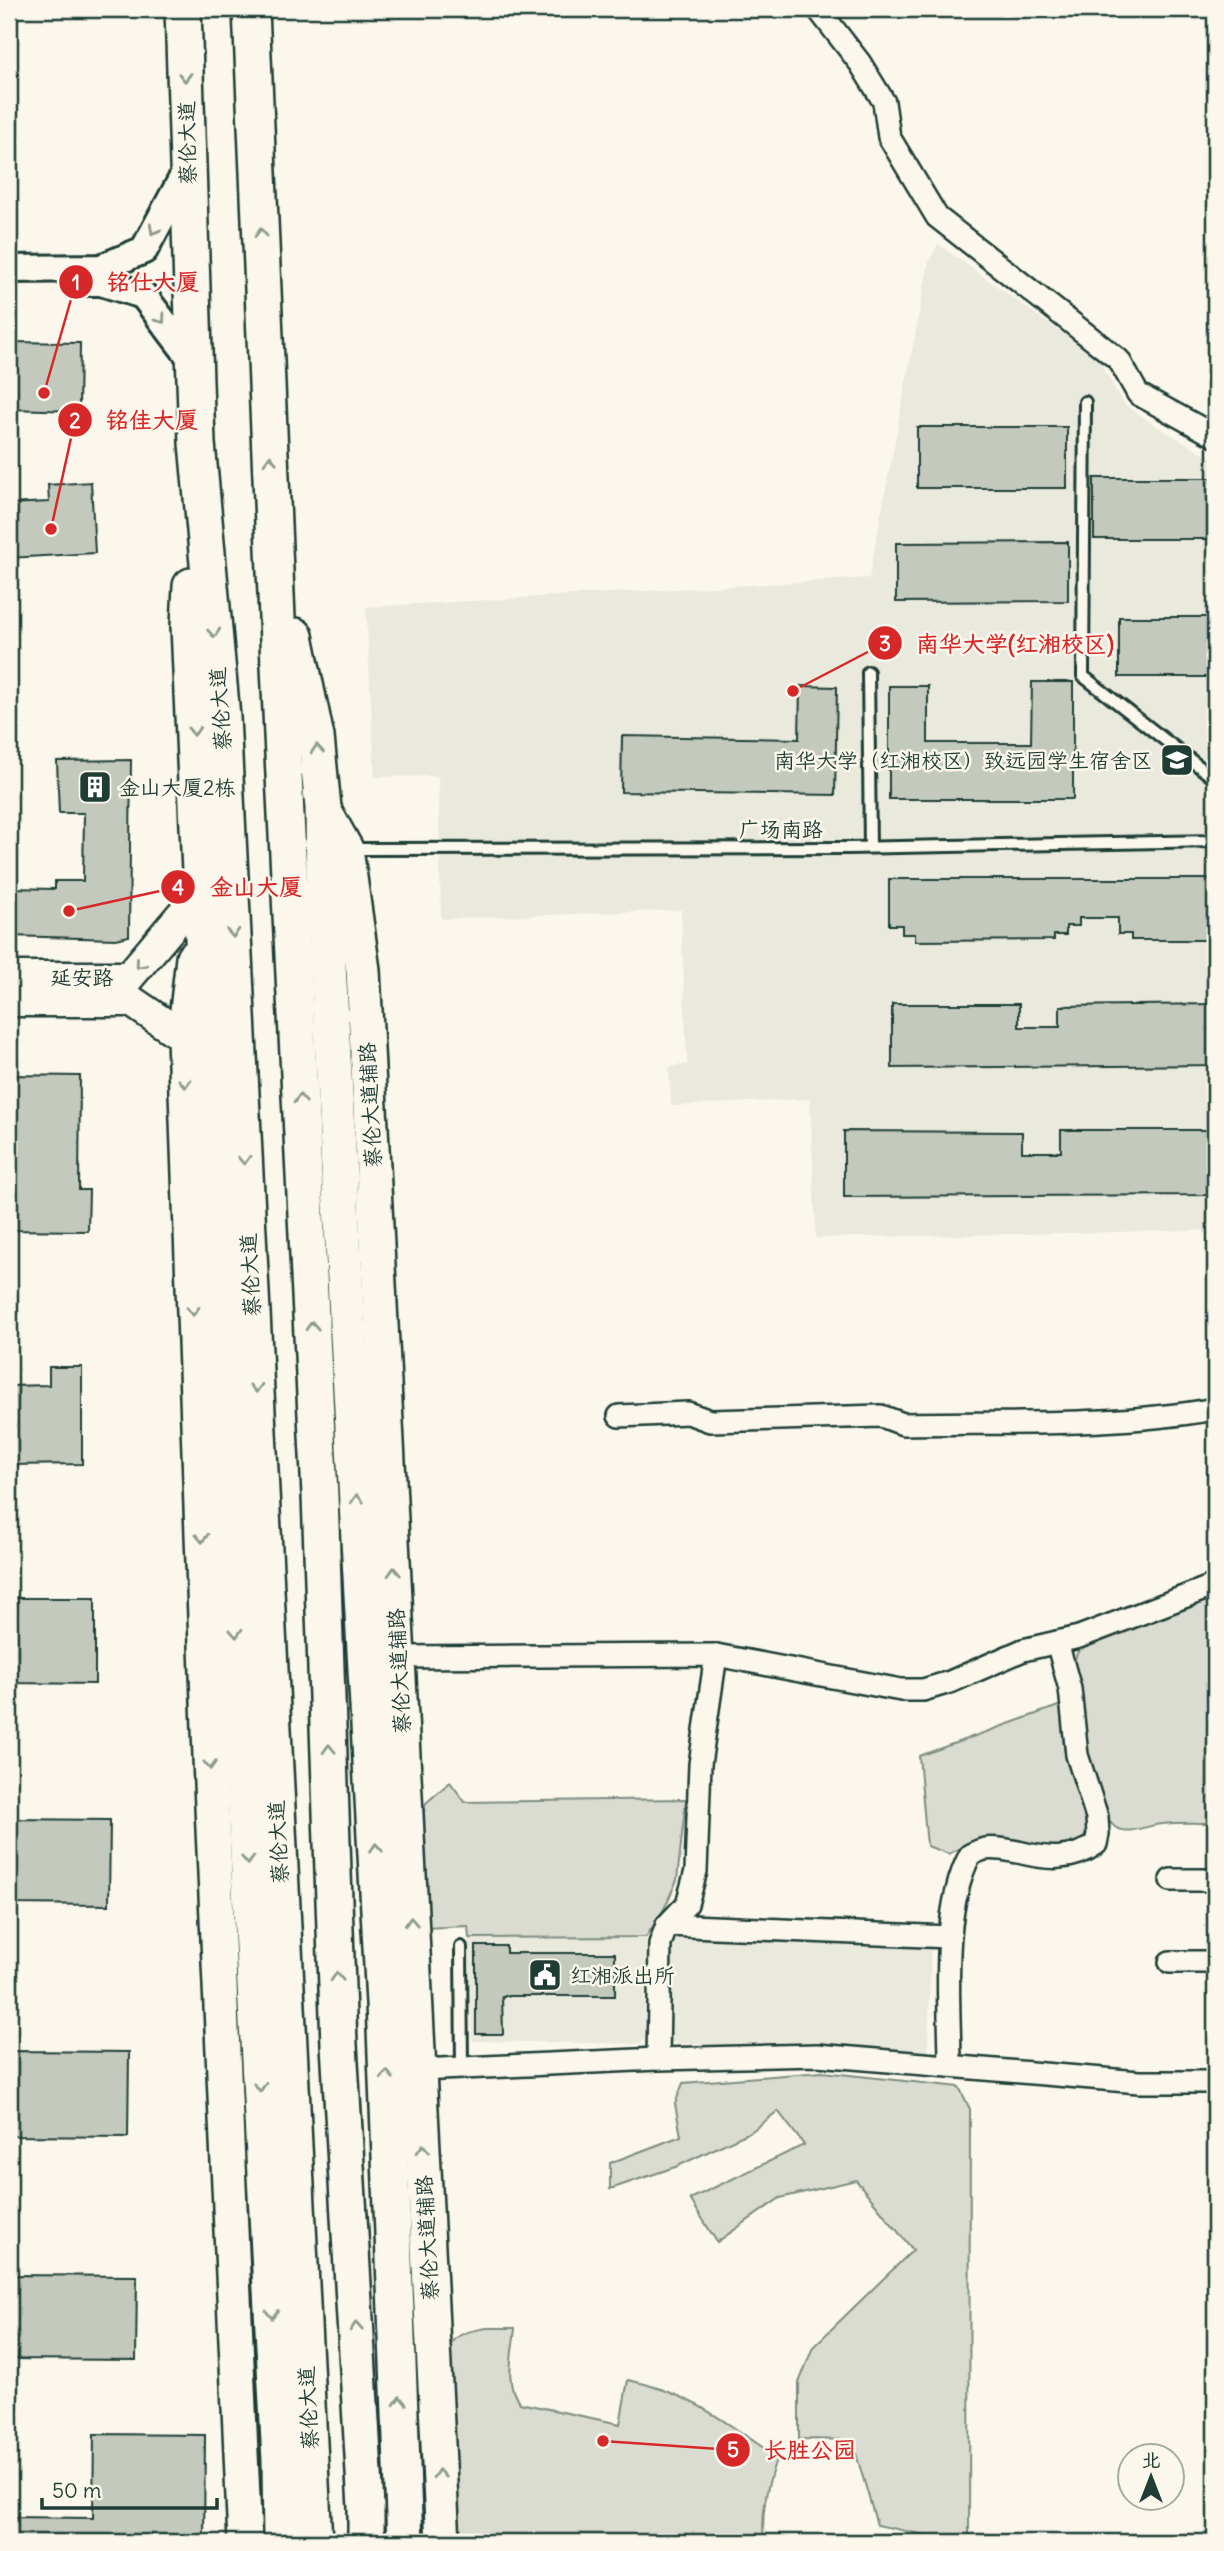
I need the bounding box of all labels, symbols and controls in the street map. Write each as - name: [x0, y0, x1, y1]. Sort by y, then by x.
- one-way arrow: [177, 72, 193, 83]
- street label: 蔡伦大道: [173, 101, 201, 185]
- one-way arrow: [149, 223, 163, 235]
- one-way arrow: [253, 227, 268, 238]
- callout: 铭仕大厦: [58, 260, 213, 304]
- text: 铭仕大厦: [107, 267, 199, 296]
- text: 1: [72, 269, 80, 296]
- one-way arrow: [153, 312, 166, 324]
- callout: 铭佳大厦: [57, 398, 212, 442]
- text: 铭佳大厦: [106, 405, 198, 434]
- text: 2: [69, 407, 81, 434]
- one-way arrow: [263, 454, 278, 465]
- callout: 南华大学(红湘校区): [867, 621, 1128, 665]
- one-way arrow: [207, 627, 222, 639]
- text: 南华大学(红湘校区): [916, 629, 1114, 658]
- text: 3: [879, 630, 891, 657]
- street label: 蔡伦大道: [204, 666, 236, 752]
- one-way arrow: [186, 726, 201, 737]
- school or university icon: 南华大学（红湘校区）致远园学生宿舍区: [1158, 741, 1196, 779]
- one-way arrow: [310, 743, 325, 754]
- place label: 南华大学（红湘校区）致远园学生宿舍区: [774, 747, 1152, 774]
- building icon: 金山大厦2栋: [76, 768, 114, 806]
- place label: 金山大厦2栋: [119, 774, 236, 801]
- street label: 广场南路: [739, 816, 823, 843]
- callout: 金山大厦: [161, 865, 316, 909]
- text: 金山大厦: [210, 872, 302, 901]
- text: 4: [172, 874, 184, 901]
- one-way arrow: [225, 928, 240, 939]
- one-way arrow: [136, 956, 148, 969]
- street label: 延安路: [51, 964, 114, 991]
- street label: 蔡伦大道辅路: [353, 1041, 387, 1169]
- one-way arrow: [178, 1078, 193, 1089]
- one-way arrow: [293, 1093, 308, 1104]
- one-way arrow: [237, 1155, 252, 1166]
- street label: 蔡伦大道: [234, 1232, 266, 1318]
- one-way arrow: [186, 1305, 201, 1316]
- one-way arrow: [304, 1320, 319, 1331]
- one-way arrow: [248, 1382, 263, 1393]
- one-way arrow: [349, 1493, 364, 1504]
- one-way arrow: [194, 1533, 209, 1544]
- one-way arrow: [386, 1566, 401, 1577]
- street label: 蔡伦大道辅路: [382, 1607, 416, 1735]
- one-way arrow: [229, 1628, 244, 1639]
- one-way arrow: [321, 1743, 336, 1754]
- one-way arrow: [202, 1760, 217, 1771]
- street label: 蔡伦大道: [262, 1799, 294, 1885]
- one-way arrow: [368, 1842, 383, 1853]
- one-way arrow: [240, 1855, 255, 1866]
- one-way arrow: [404, 1916, 419, 1927]
- public building icon: 红湘派出所: [526, 1956, 564, 1994]
- place label: 红湘派出所: [570, 1962, 675, 1989]
- one-way arrow: [329, 1971, 344, 1982]
- one-way arrow: [379, 2070, 394, 2081]
- one-way arrow: [252, 2082, 267, 2093]
- one-way arrow: [416, 2143, 431, 2154]
- street label: 蔡伦大道辅路: [410, 2174, 444, 2302]
- one-way arrow: [265, 2309, 280, 2320]
- one-way arrow: [348, 2322, 363, 2333]
- street label: 蔡伦大道: [292, 2365, 324, 2451]
- one-way arrow: [392, 2395, 407, 2406]
- callout: 长胜公园: [715, 2428, 870, 2472]
- text: 长胜公园: [764, 2435, 856, 2464]
- text: 5: [727, 2436, 739, 2463]
- north arrow: [1116, 2442, 1186, 2512]
- text: 北: [1141, 2448, 1161, 2472]
- scale bar: [42, 2467, 217, 2511]
- one-way arrow: [432, 2468, 447, 2479]
- text: 50 m: [52, 2477, 101, 2504]

